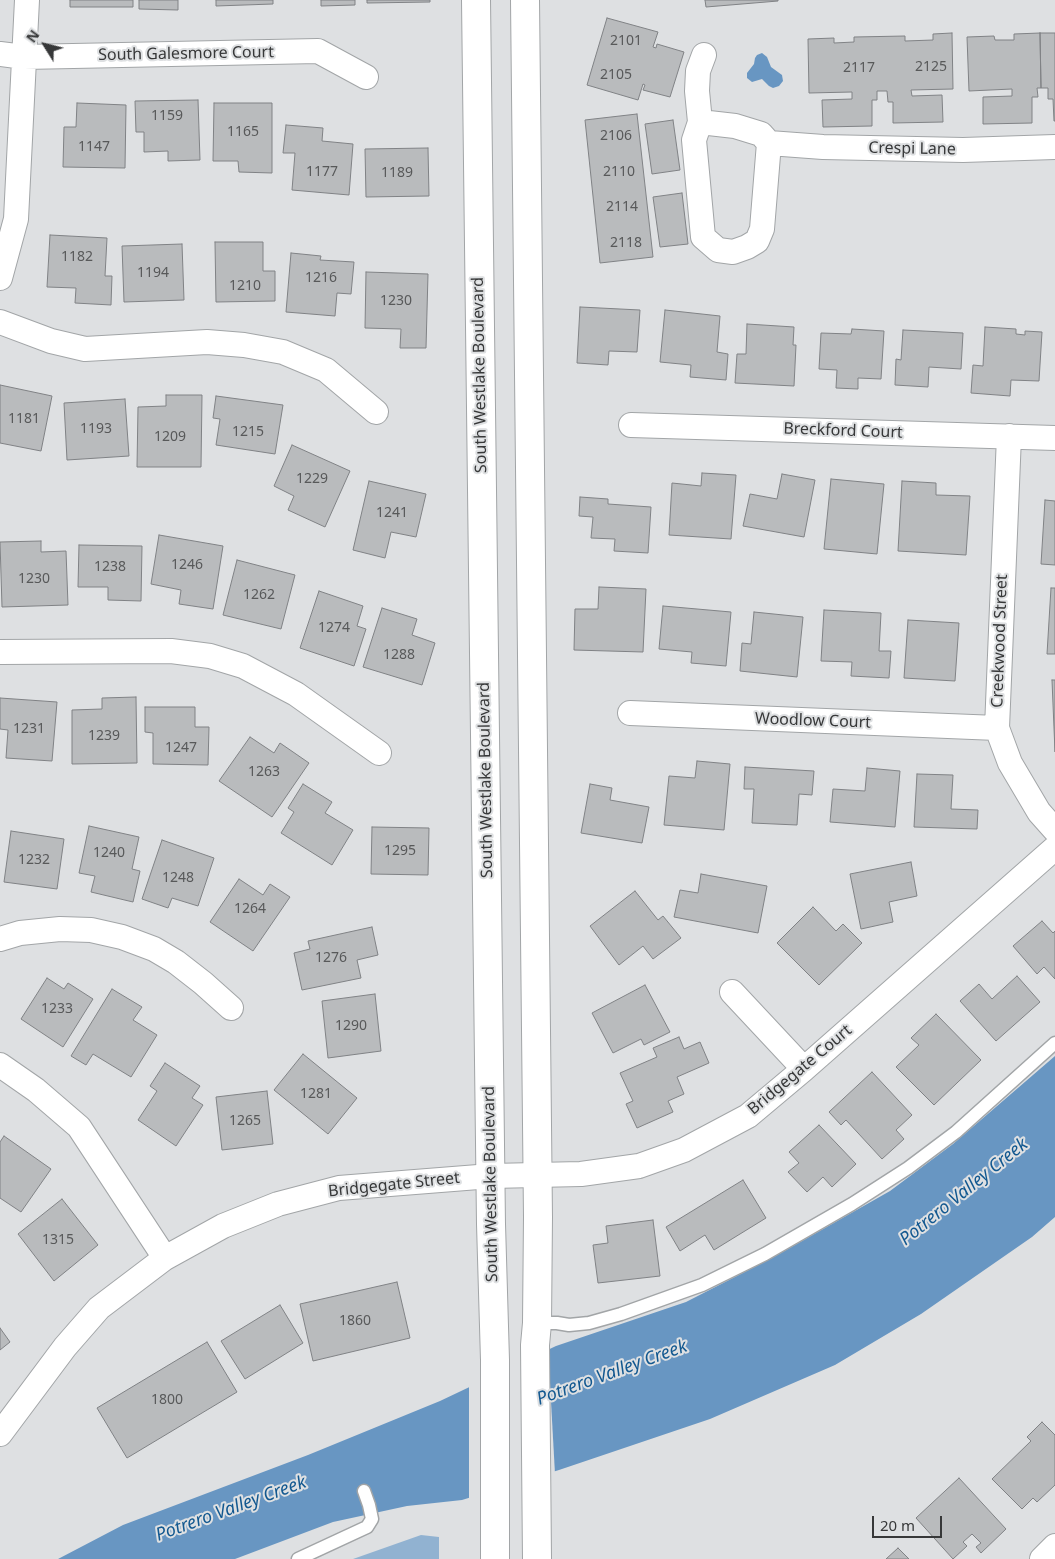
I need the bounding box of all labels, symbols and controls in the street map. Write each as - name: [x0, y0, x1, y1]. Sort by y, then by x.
- north arrow: [20, 20, 70, 70]
- text: N: [21, 26, 43, 46]
- house number: 2101: [610, 33, 642, 49]
- street label: South Galesmore Court: [98, 43, 274, 65]
- house number: 2125: [915, 59, 947, 75]
- house number: 2117: [843, 60, 875, 76]
- house number: 2105: [600, 67, 632, 83]
- house number: 1159: [151, 108, 183, 124]
- house number: 1165: [227, 124, 259, 140]
- house number: 2106: [600, 128, 632, 144]
- house number: 1147: [78, 139, 110, 155]
- street label: Crespi Lane: [868, 139, 956, 159]
- house number: 1177: [306, 164, 338, 180]
- house number: 2110: [603, 164, 635, 180]
- house number: 1189: [381, 165, 413, 181]
- house number: 2114: [606, 199, 638, 215]
- house number: 2118: [610, 235, 642, 251]
- house number: 1182: [61, 249, 93, 265]
- house number: 1194: [137, 265, 169, 281]
- house number: 1216: [305, 270, 337, 286]
- street label: South Westlake Boulevard: [469, 277, 491, 473]
- house number: 1210: [229, 278, 261, 294]
- house number: 1230: [380, 293, 412, 309]
- house number: 1181: [8, 411, 40, 427]
- street label: Breckford Court: [783, 419, 903, 443]
- house number: 1193: [80, 421, 112, 437]
- house number: 1215: [232, 424, 264, 440]
- house number: 1209: [154, 429, 186, 445]
- house number: 1229: [296, 471, 328, 487]
- house number: 1241: [376, 505, 408, 521]
- house number: 1246: [171, 557, 203, 573]
- house number: 1238: [94, 559, 126, 575]
- house number: 1230: [18, 571, 50, 587]
- street label: Creekwood Street: [988, 574, 1012, 708]
- house number: 1262: [243, 587, 275, 603]
- house number: 1274: [318, 620, 350, 636]
- house number: 1288: [383, 647, 415, 663]
- street label: South Westlake Boulevard: [475, 682, 497, 878]
- street label: Woodlow Court: [755, 709, 871, 733]
- house number: 1231: [13, 721, 45, 737]
- house number: 1239: [88, 728, 120, 744]
- house number: 1247: [165, 740, 197, 756]
- house number: 1263: [248, 764, 280, 780]
- house number: 1295: [384, 843, 416, 859]
- house number: 1240: [93, 845, 125, 861]
- house number: 1232: [18, 852, 50, 868]
- house number: 1248: [162, 870, 194, 886]
- house number: 1264: [234, 901, 266, 917]
- house number: 1276: [315, 950, 347, 966]
- house number: 1233: [41, 1001, 73, 1017]
- house number: 1290: [335, 1018, 367, 1034]
- street label: Bridgegate Court: [744, 1021, 856, 1119]
- house number: 1281: [300, 1086, 332, 1102]
- street label: South Westlake Boulevard: [480, 1086, 502, 1282]
- house number: 1265: [229, 1113, 261, 1129]
- water label: Potrero Valley Creek: [896, 1134, 1032, 1250]
- street label: Bridgegate Street: [327, 1169, 461, 1201]
- house number: 1315: [42, 1232, 74, 1248]
- house number: 1860: [339, 1313, 371, 1329]
- water label: Potrero Valley Creek: [534, 1336, 690, 1410]
- house number: 1800: [151, 1392, 183, 1408]
- water label: Potrero Valley Creek: [153, 1472, 309, 1546]
- scale bar: [875, 1506, 945, 1538]
- text: 20 m: [880, 1515, 915, 1535]

